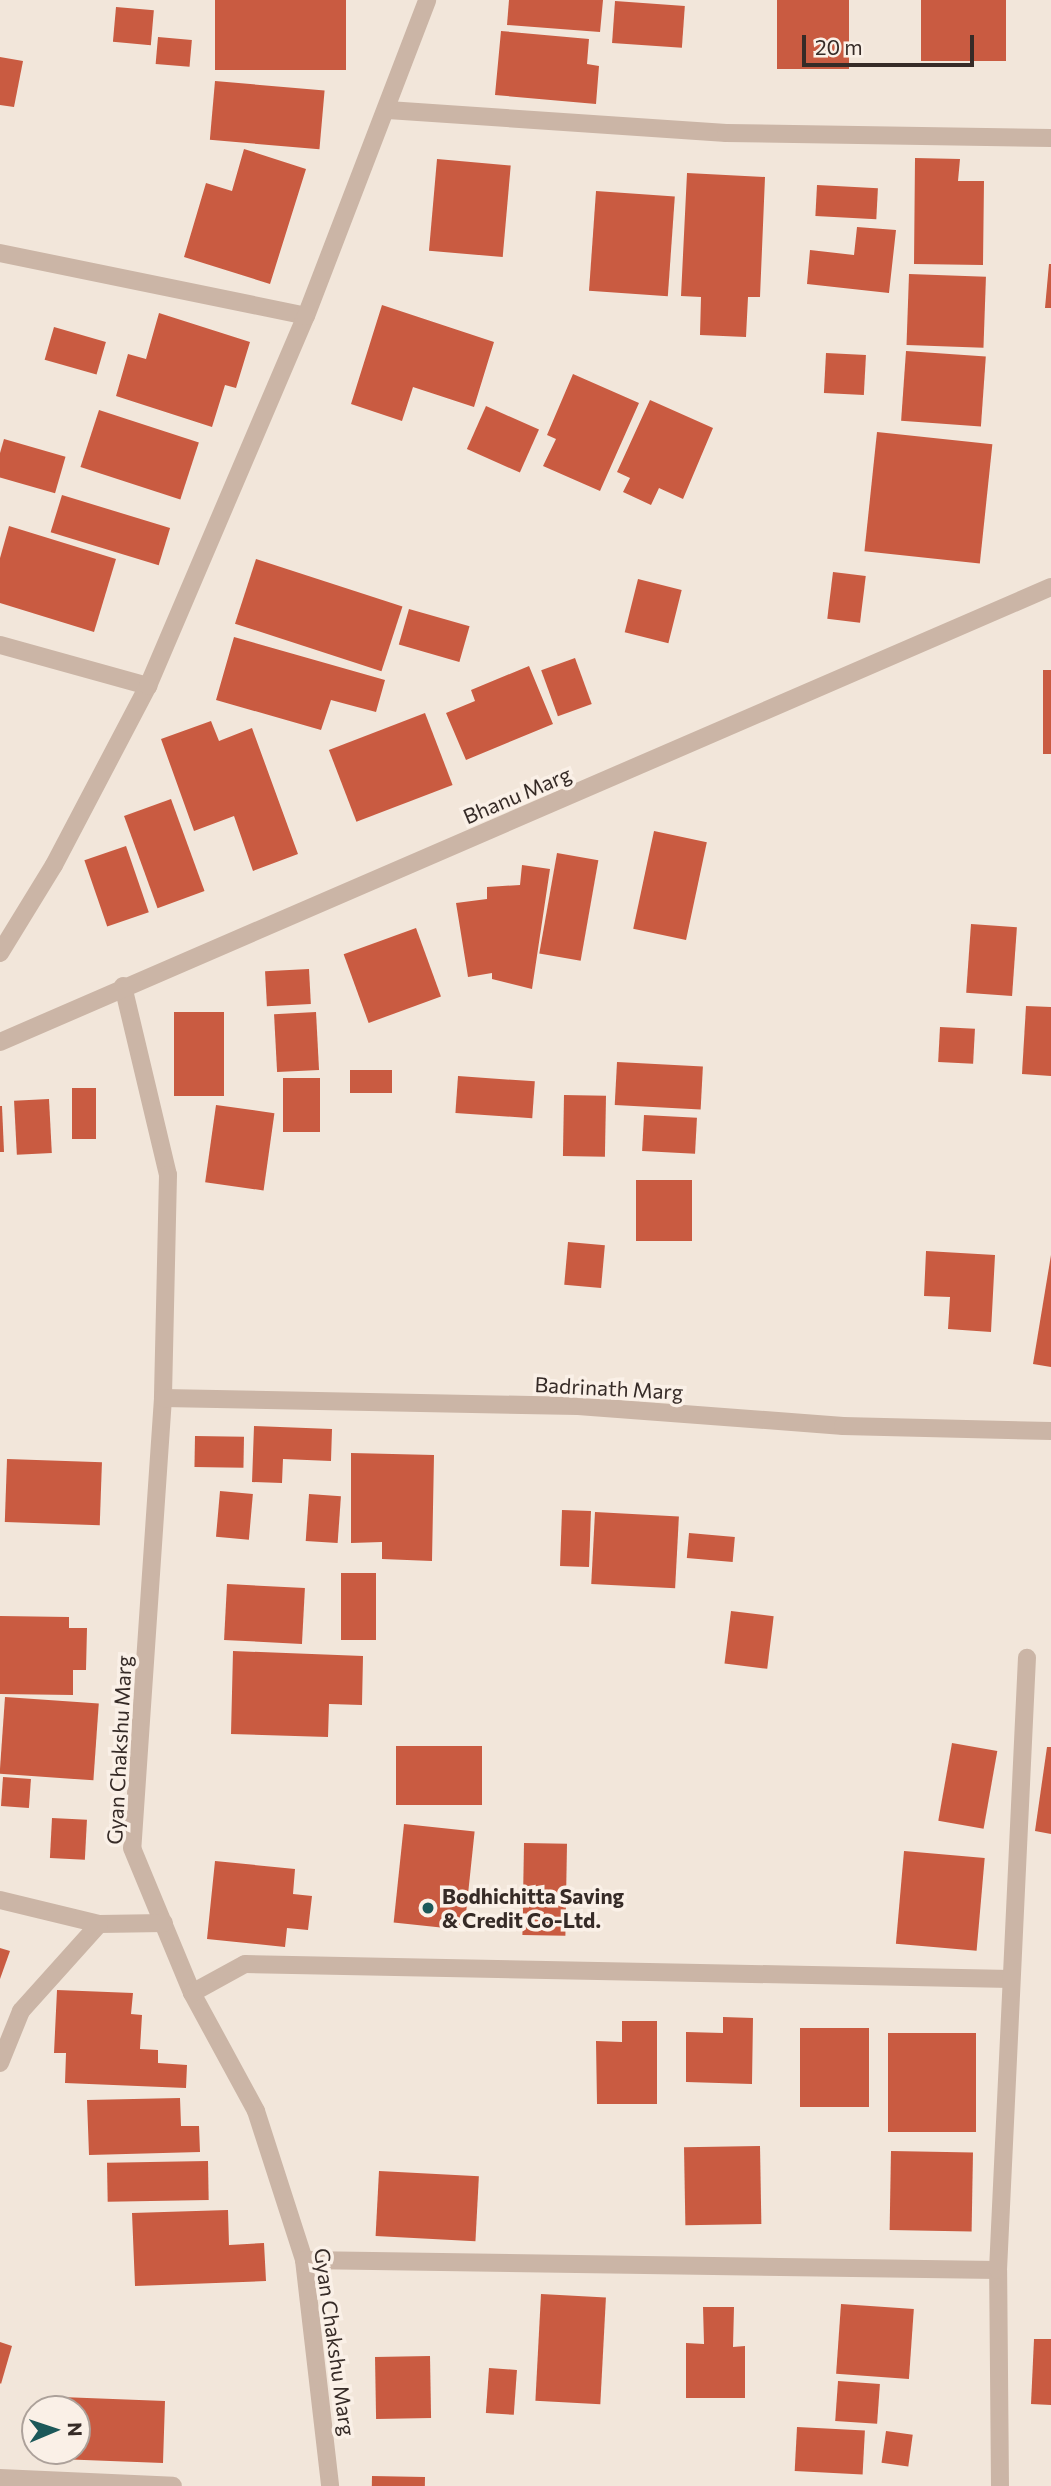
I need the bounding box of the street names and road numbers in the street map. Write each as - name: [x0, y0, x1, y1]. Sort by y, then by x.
- street label: Bhanu Marg: [459, 761, 575, 829]
- street label: Badrinath Marg: [534, 1372, 684, 1404]
- street label: Gyan Chakshu Marg: [101, 1655, 137, 1845]
- street label: Gyan Chakshu Marg: [309, 2246, 361, 2438]

